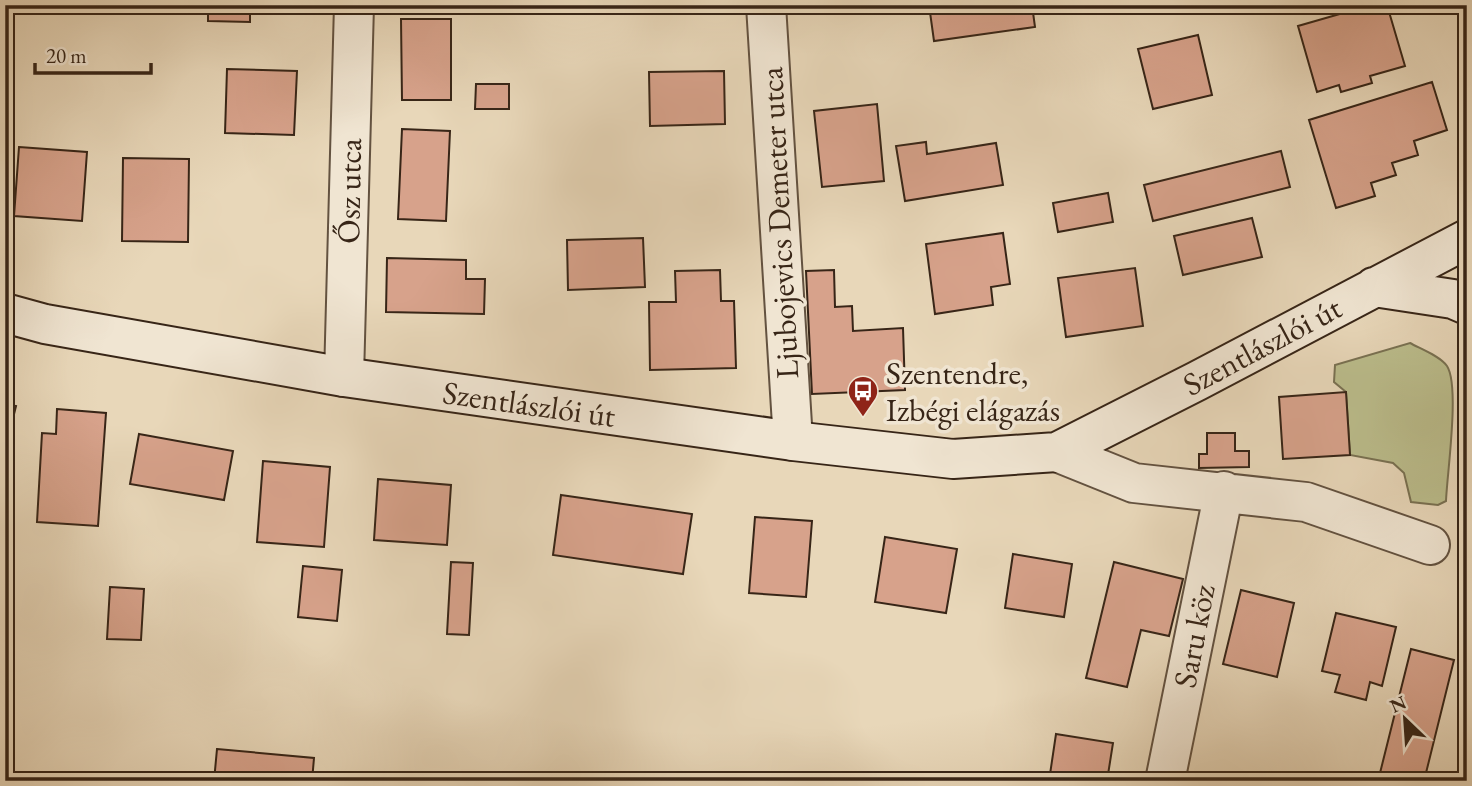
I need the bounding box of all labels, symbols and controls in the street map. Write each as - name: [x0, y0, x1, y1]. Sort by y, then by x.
- scale bar: [35, 32, 150, 76]
- text: 20 m: [46, 42, 87, 69]
- street label: Ljubojevics Demeter utca: [750, 66, 808, 380]
- street label: Ősz utca: [327, 138, 371, 244]
- street label: Szentlászlói út: [1175, 287, 1349, 405]
- place label: Szentendre, Izbégi elágazás: [886, 352, 1060, 431]
- street label: Szentlászlói út: [440, 371, 618, 437]
- bus stop icon: Szentendre, Izbégi elágazás: [846, 374, 880, 418]
- street label: Saru köz: [1163, 581, 1225, 691]
- north arrow: [1370, 684, 1440, 754]
- text: N: [1386, 689, 1411, 719]

